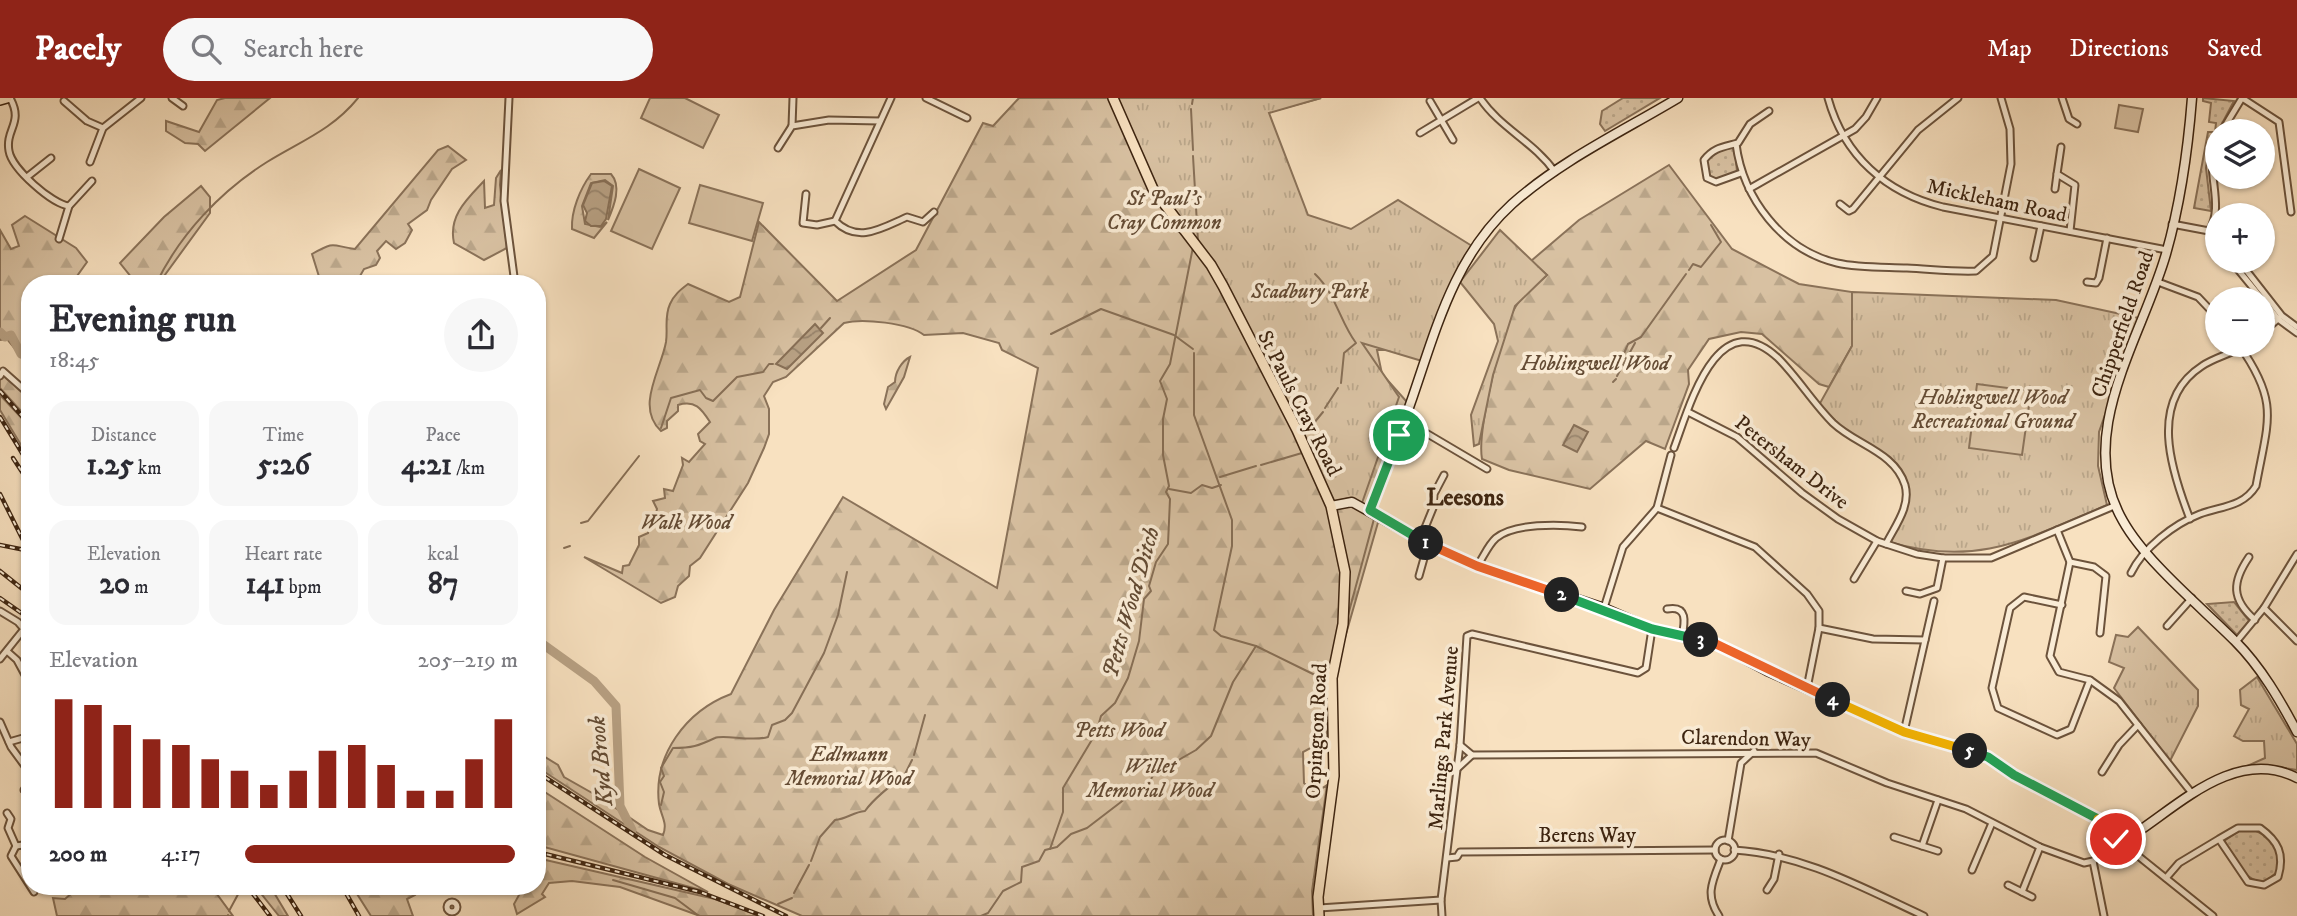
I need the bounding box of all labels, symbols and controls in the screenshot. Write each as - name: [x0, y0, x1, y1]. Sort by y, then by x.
- search box: [163, 18, 653, 81]
- text: Pacely: [35, 29, 121, 70]
- icon: search: [187, 30, 225, 68]
- text: Search here: [243, 33, 363, 66]
- text: Map: [1987, 34, 2032, 64]
- text: Directions: [2070, 34, 2169, 64]
- text: Saved: [2207, 34, 2262, 64]
- map controls: [2205, 119, 2275, 357]
- button: layers: [2205, 119, 2275, 189]
- street label: Mickleham Road: [1924, 173, 2070, 229]
- park label: St Paul's Cray Common: [1107, 186, 1222, 236]
- button: +: [2205, 203, 2275, 273]
- street label: Chipperfield Road: [2086, 247, 2160, 401]
- park label: Scadbury Park: [1250, 279, 1369, 305]
- button: −: [2205, 287, 2275, 357]
- text: Evening run: [49, 296, 236, 344]
- button: share: [444, 298, 518, 372]
- street label: St Pauls Cray Road: [1251, 326, 1347, 481]
- text: 18:45: [49, 346, 99, 375]
- park label: Hoblingwell Wood: [1520, 351, 1672, 377]
- park label: Hoblingwell Wood Recreational Ground: [1911, 385, 2077, 435]
- pin: [1369, 405, 1429, 465]
- street label: Petersham Drive: [1729, 410, 1854, 516]
- icon: arrive: [1380, 416, 1418, 454]
- text: Distance: [91, 424, 157, 447]
- text: Time: [263, 424, 304, 447]
- text: Pace: [426, 424, 461, 447]
- text: 1.25: [86, 447, 134, 484]
- text: 5:26: [257, 447, 310, 484]
- text: 4:21: [401, 447, 452, 484]
- text: km: [134, 457, 162, 480]
- text: /km: [452, 457, 485, 480]
- district label: Leesons: [1426, 483, 1504, 513]
- park label: Walk Wood: [641, 510, 735, 536]
- water label: Petts Wood Ditch: [1096, 524, 1167, 681]
- pin: 1: [1408, 526, 1444, 560]
- text: 1: [1422, 531, 1429, 554]
- text: Elevation: [87, 543, 161, 566]
- text: Heart rate: [245, 543, 322, 566]
- text: kcal: [428, 543, 459, 566]
- text: 20: [99, 566, 130, 603]
- text: 141: [245, 566, 285, 603]
- text: 87: [428, 566, 459, 603]
- text: m: [130, 576, 148, 599]
- text: bpm: [285, 576, 322, 599]
- pin: 2: [1544, 578, 1580, 612]
- text: 2: [1557, 583, 1566, 606]
- pin: 3: [1684, 622, 1718, 658]
- text: 3: [1697, 628, 1704, 651]
- street label: Marlings Park Avenue: [1423, 645, 1465, 831]
- text: Elevation: [49, 646, 138, 675]
- text: 205–219 m: [417, 646, 518, 675]
- street label: Orpington Road: [1300, 662, 1334, 800]
- pin: 4: [1815, 682, 1850, 718]
- text: 4: [1827, 688, 1838, 711]
- water label: Kyd Brook: [583, 714, 620, 808]
- park label: Petts Wood: [1074, 718, 1167, 744]
- street label: Clarendon Way: [1681, 725, 1812, 753]
- pin: 5: [1952, 734, 1988, 768]
- text: 5: [1965, 739, 1974, 762]
- park label: Edlmann Memorial Wood: [784, 742, 915, 792]
- park label: Willet Memorial Wood: [1085, 754, 1216, 804]
- pin: [2086, 809, 2146, 869]
- icon: check: [2097, 820, 2135, 858]
- street label: Berens Way: [1538, 823, 1637, 849]
- text: 200 m: [49, 840, 107, 869]
- text: 4:17: [161, 840, 201, 869]

